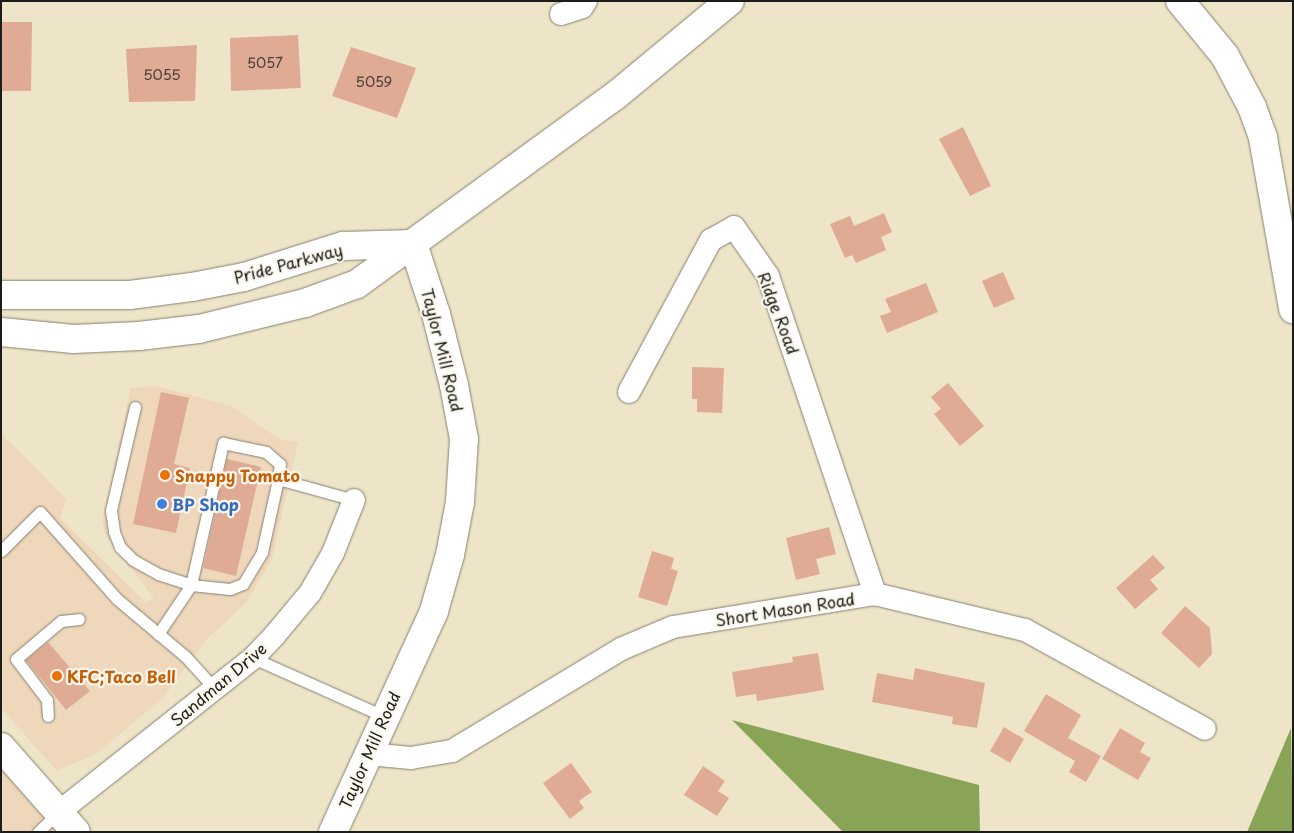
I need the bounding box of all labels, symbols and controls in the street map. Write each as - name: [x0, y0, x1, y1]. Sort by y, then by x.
- house number: 5057: [247, 55, 283, 71]
- house number: 5055: [143, 67, 181, 83]
- house number: 5059: [356, 74, 392, 90]
- street label: Pride Parkway: [231, 239, 345, 287]
- street label: Ridge Road: [755, 269, 803, 357]
- street label: Taylor Mill Road: [418, 286, 468, 414]
- place label: Snappy Tomato: [175, 465, 300, 485]
- marker: Snappy Tomato: [159, 469, 171, 481]
- place label: BP Shop: [172, 494, 238, 514]
- marker: BP Shop: [156, 498, 168, 510]
- street label: Short Mason Road: [713, 588, 857, 630]
- street label: Sandman Drive: [166, 638, 270, 730]
- place label: KFC;Taco Bell: [67, 666, 177, 686]
- marker: KFC;Taco Bell: [51, 670, 63, 682]
- street label: Taylor Mill Road: [335, 688, 403, 812]

